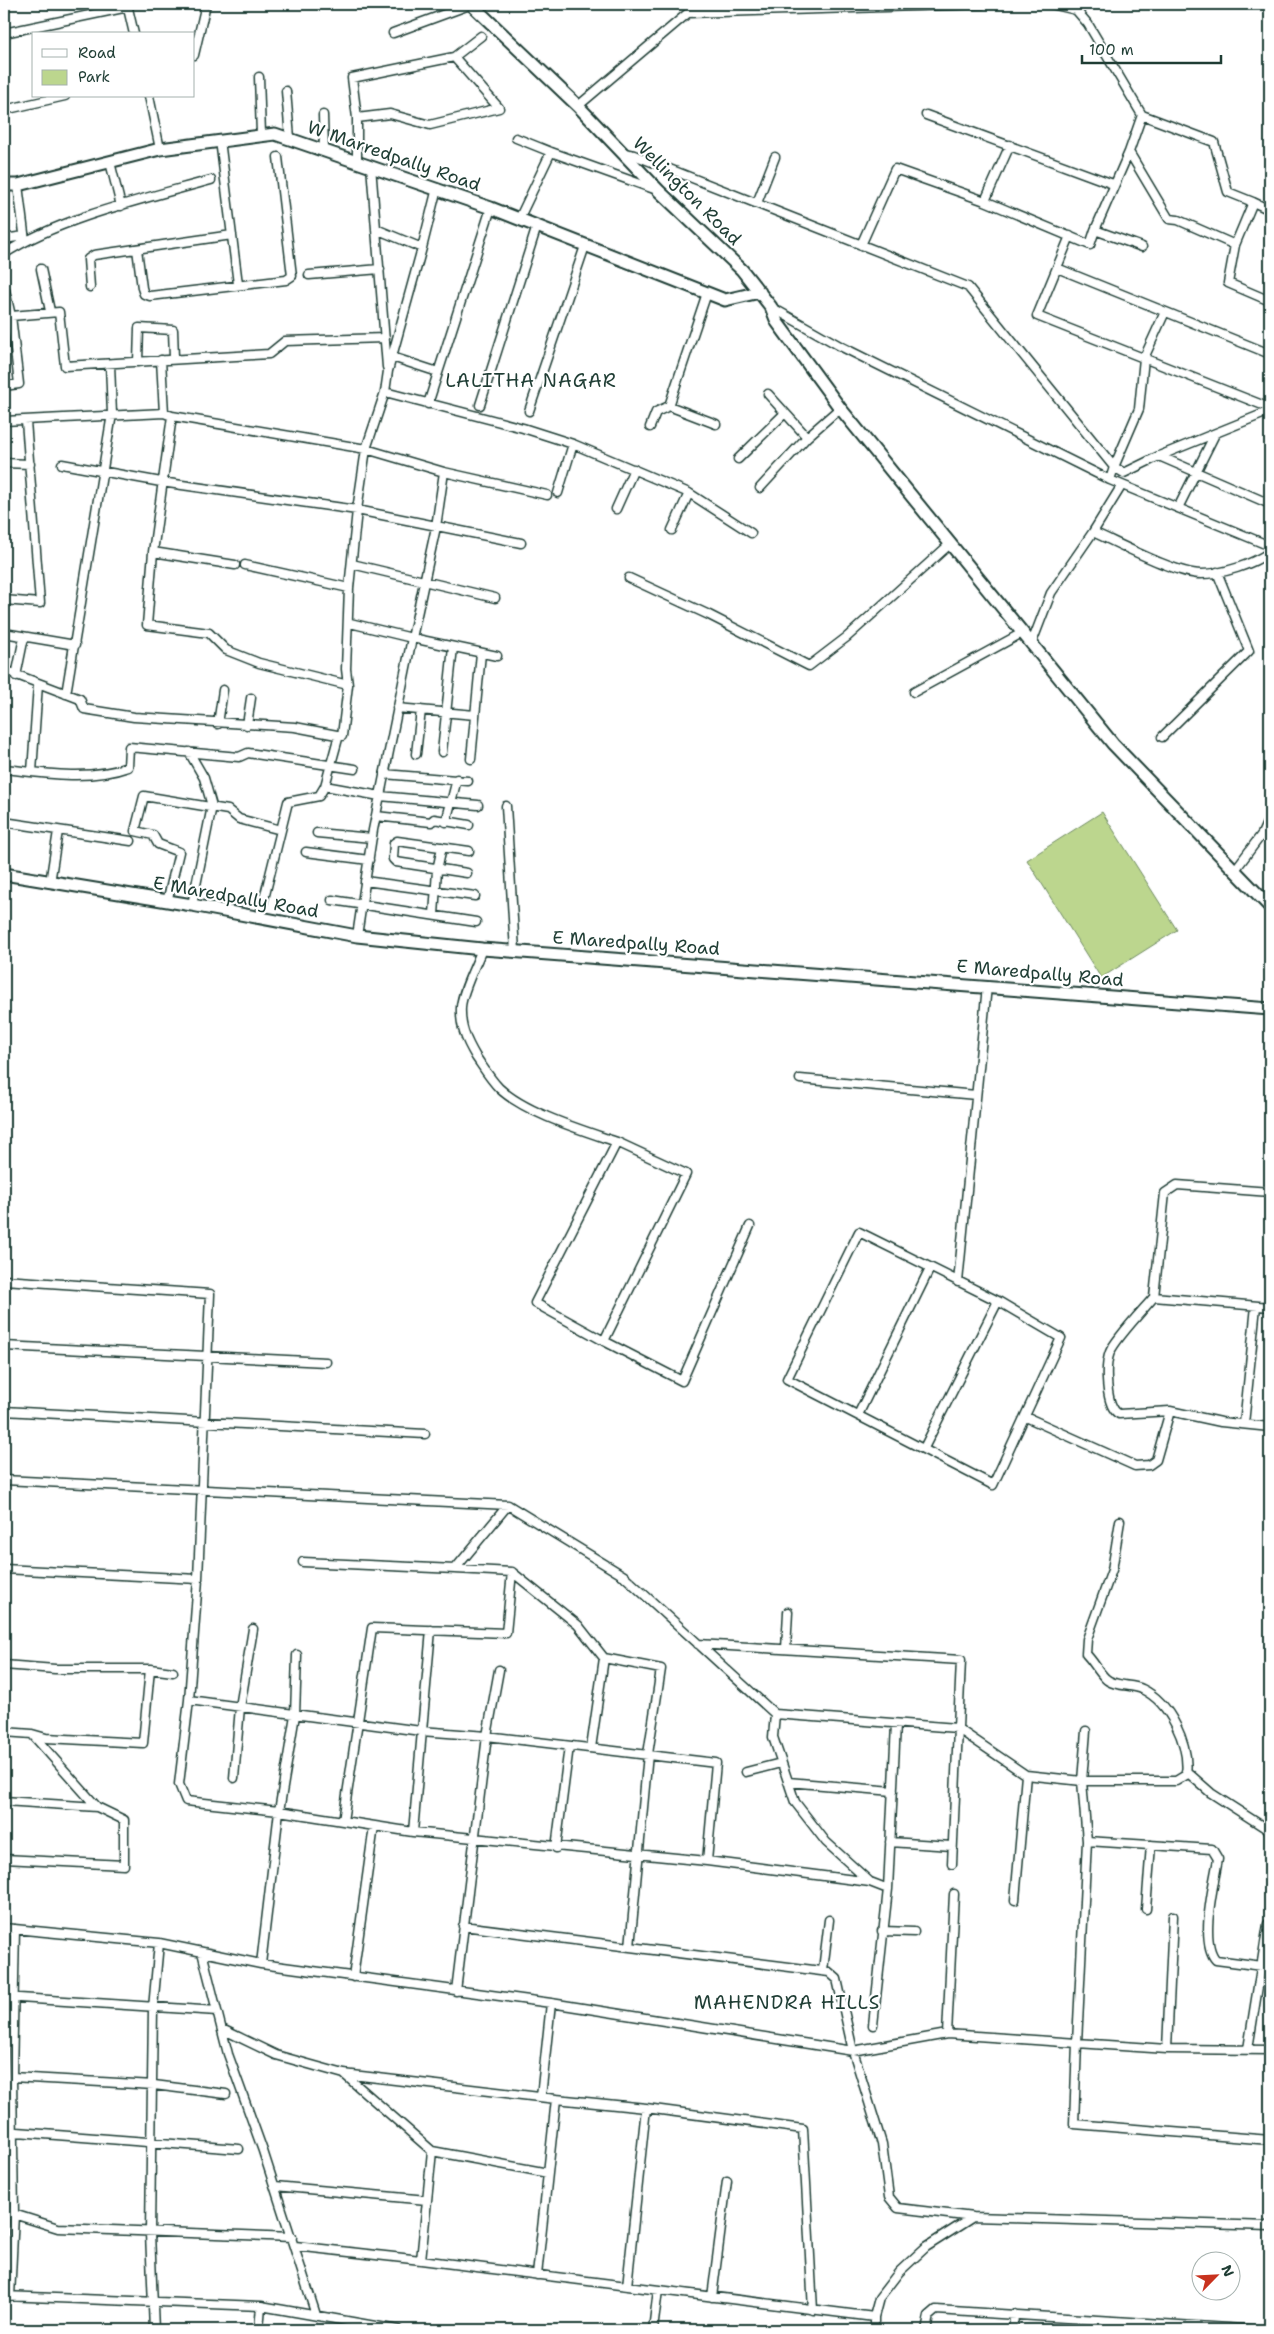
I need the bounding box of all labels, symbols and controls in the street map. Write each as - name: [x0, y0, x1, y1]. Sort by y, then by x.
- legend: [32, 32, 195, 98]
- scale bar: [1082, 32, 1220, 64]
- text: 100 m: [1089, 40, 1134, 60]
- text: Road: [78, 43, 116, 63]
- text: Park: [78, 67, 110, 87]
- street label: W Marredpally Road: [304, 115, 484, 197]
- street label: Wellington Road: [627, 131, 747, 251]
- district label: LALITHA NAGAR: [445, 368, 617, 393]
- street label: E Maredpally Road: [151, 871, 321, 923]
- street label: E Maredpally Road: [551, 925, 721, 961]
- street label: E Maredpally Road: [955, 954, 1125, 992]
- district label: MAHENDRA HILLS: [694, 1990, 880, 2015]
- north arrow: [1192, 2252, 1242, 2302]
- text: N: [1217, 2262, 1238, 2279]

